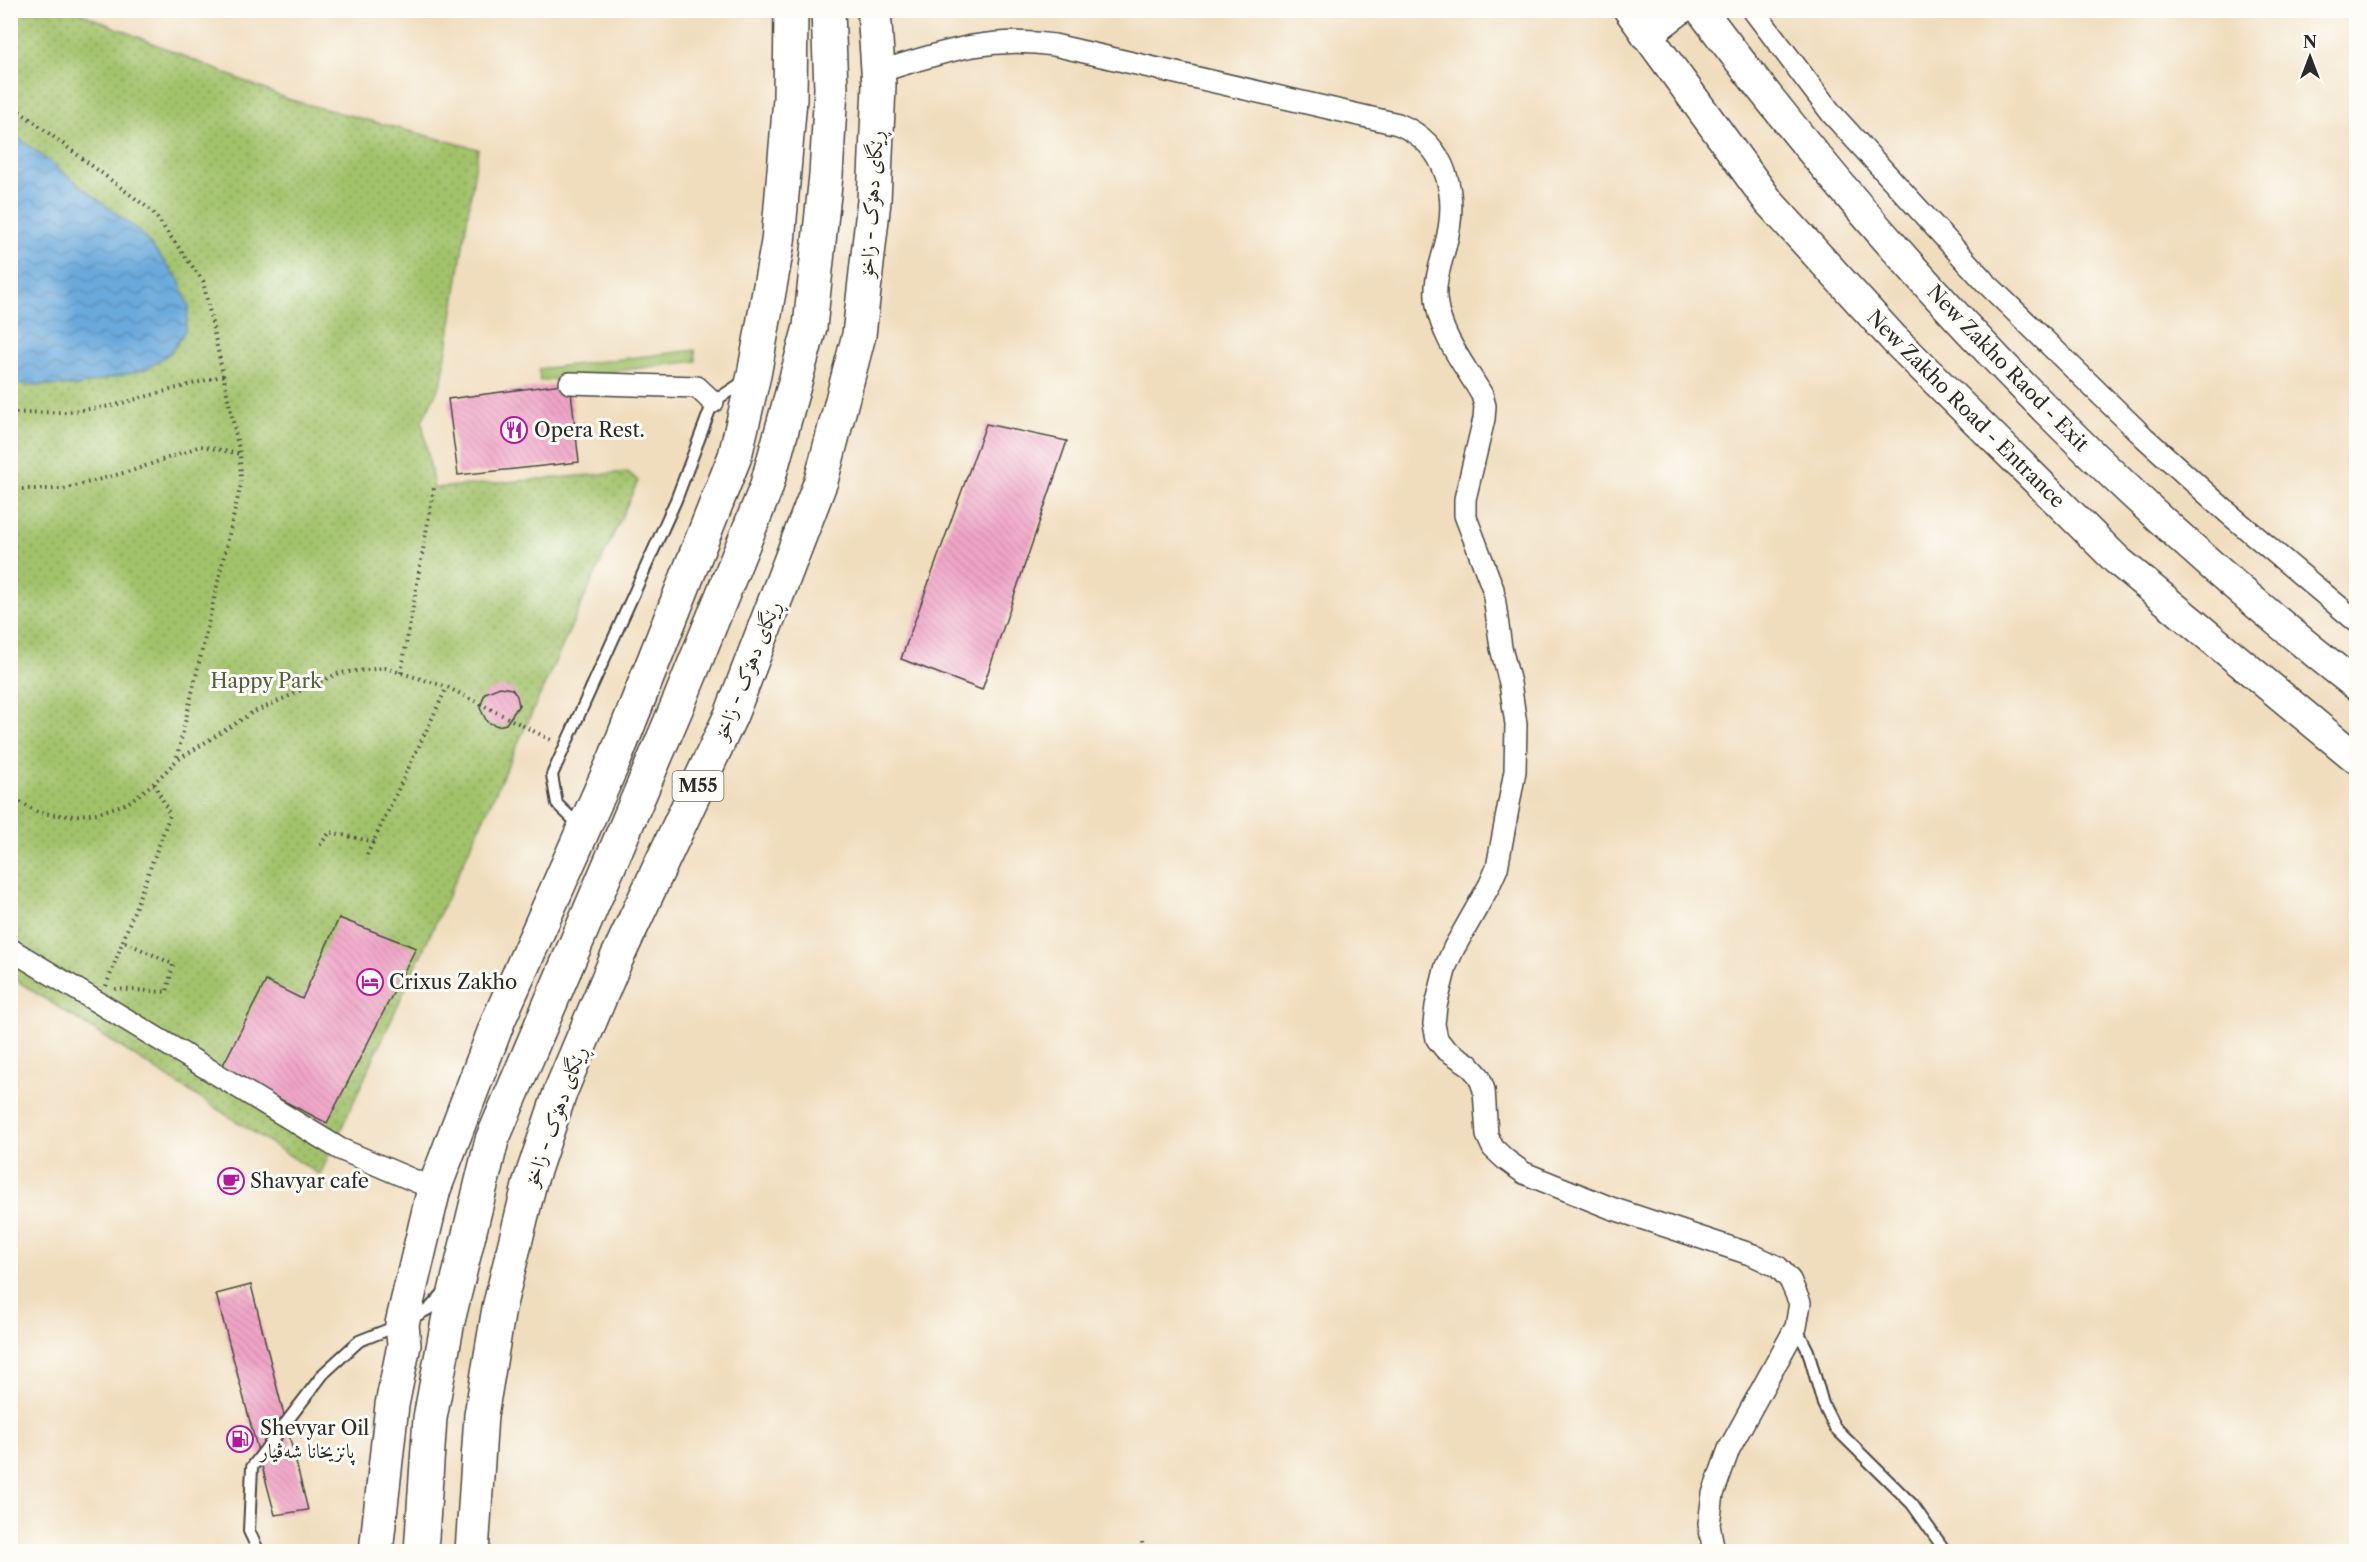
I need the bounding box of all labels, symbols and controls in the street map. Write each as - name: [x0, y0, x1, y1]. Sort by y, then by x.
- north arrow: [2280, 27, 2340, 87]
- text: N: [2303, 32, 2317, 52]
- street label: ڕێگای دهۆک - زاخۆ: [853, 130, 892, 281]
- street label: New Zakho Raod - Exit: [1922, 280, 2094, 456]
- street label: New Zakho Road - Entrance: [1862, 305, 2070, 513]
- restaurant icon: Opera Rest.: [499, 415, 529, 445]
- place label: Opera Rest.: [534, 418, 645, 442]
- street label: ڕێگای دهۆک - زاخۆ: [707, 597, 789, 746]
- park label: Happy Park: [210, 669, 323, 693]
- road number: M55: [672, 771, 724, 801]
- hotel icon: Crixus Zakho: [355, 967, 385, 997]
- place label: Crixus Zakho: [389, 970, 517, 994]
- street label: ڕێگای دهۆک - زاخۆ: [517, 1042, 595, 1193]
- cafe icon: Shavyar cafe: [216, 1166, 246, 1196]
- place label: Shavyar cafe: [250, 1169, 369, 1193]
- place label: Shevyar Oil پانزيخانا شەڤيار: [258, 1416, 369, 1466]
- fuel station icon: Shevyar Oil پانزيخانا شەڤيار: [225, 1424, 255, 1454]

